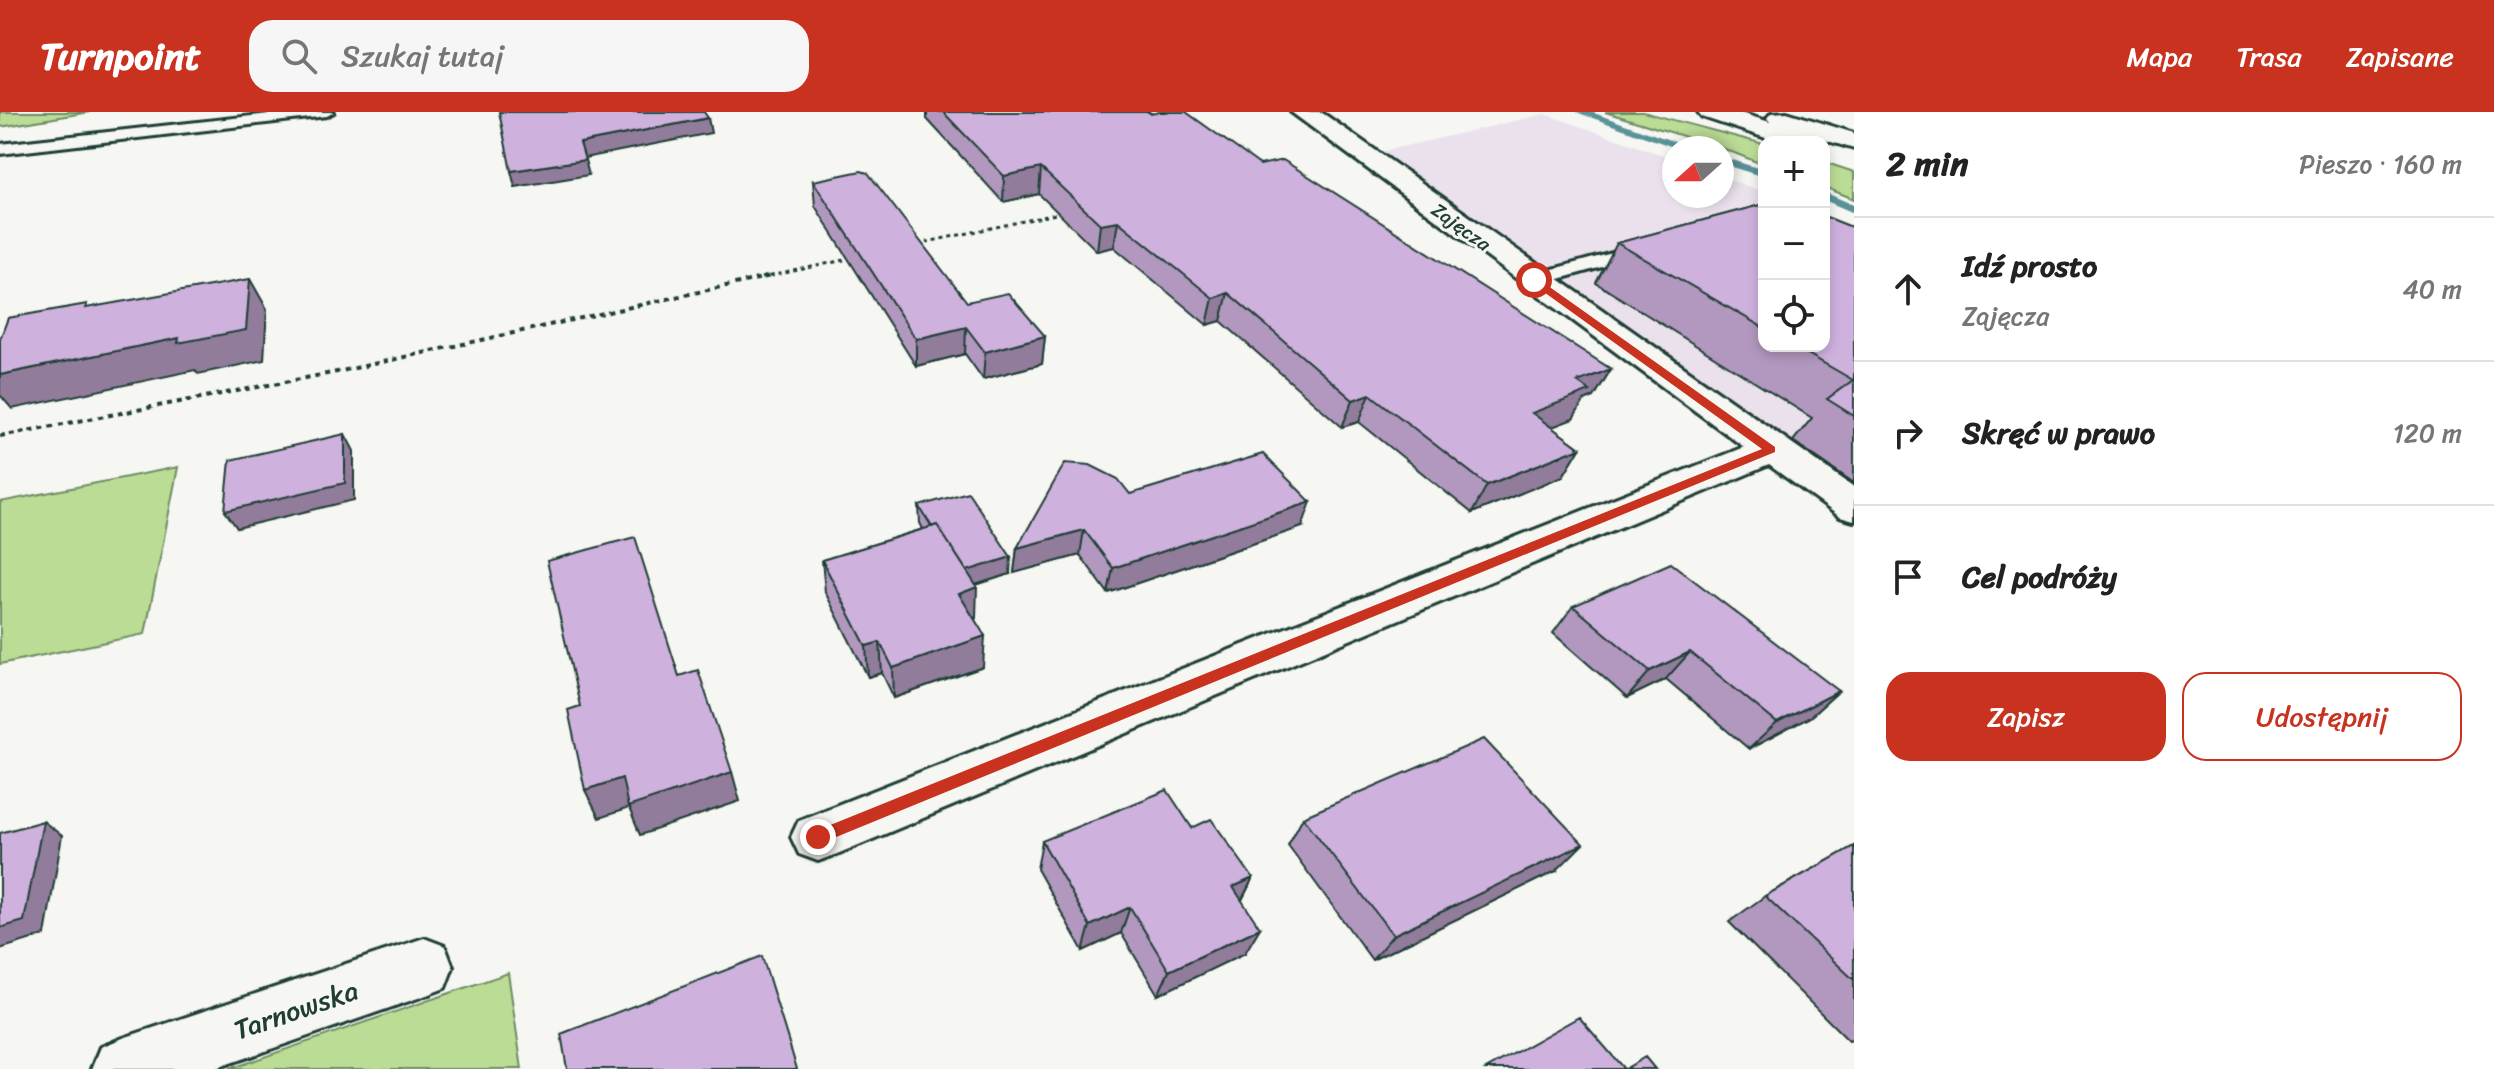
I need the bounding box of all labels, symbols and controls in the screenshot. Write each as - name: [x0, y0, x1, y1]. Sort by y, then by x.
- search box: [249, 20, 809, 92]
- text: Turnpoint: [40, 23, 201, 90]
- text: Szukaj tutaj: [341, 29, 504, 83]
- text: Mapa: [2126, 32, 2192, 81]
- text: Trasa: [2236, 32, 2302, 81]
- text: Zapisane: [2346, 32, 2454, 81]
- icon: search: [277, 34, 321, 78]
- text: 2 min: [1886, 134, 1968, 194]
- north arrow: [1662, 136, 1734, 208]
- map controls: [1758, 136, 1830, 352]
- button: +: [1758, 136, 1830, 208]
- text: Pieszo · 160 m: [2299, 141, 2462, 187]
- street label: Zajęcza: [1424, 193, 1499, 261]
- button: −: [1758, 208, 1830, 280]
- text: Idź prosto: [1962, 239, 2097, 293]
- route start: [1516, 262, 1552, 298]
- text: 40 m: [2403, 266, 2462, 312]
- icon: ahead: [1886, 267, 1930, 311]
- button: locate: [1758, 280, 1830, 352]
- text: Zajęcza: [1962, 293, 2049, 339]
- text: Skręć w prawo: [1962, 406, 2155, 460]
- text: 120 m: [2393, 410, 2462, 456]
- icon: right: [1886, 411, 1930, 455]
- text: Cel podróży: [1962, 550, 2117, 604]
- icon: arrive: [1886, 555, 1930, 599]
- button: Zapisz: [1886, 672, 2166, 761]
- button: Udostępnij: [2182, 672, 2462, 761]
- route end: [800, 819, 836, 855]
- street label: Tarnowska: [227, 966, 365, 1054]

